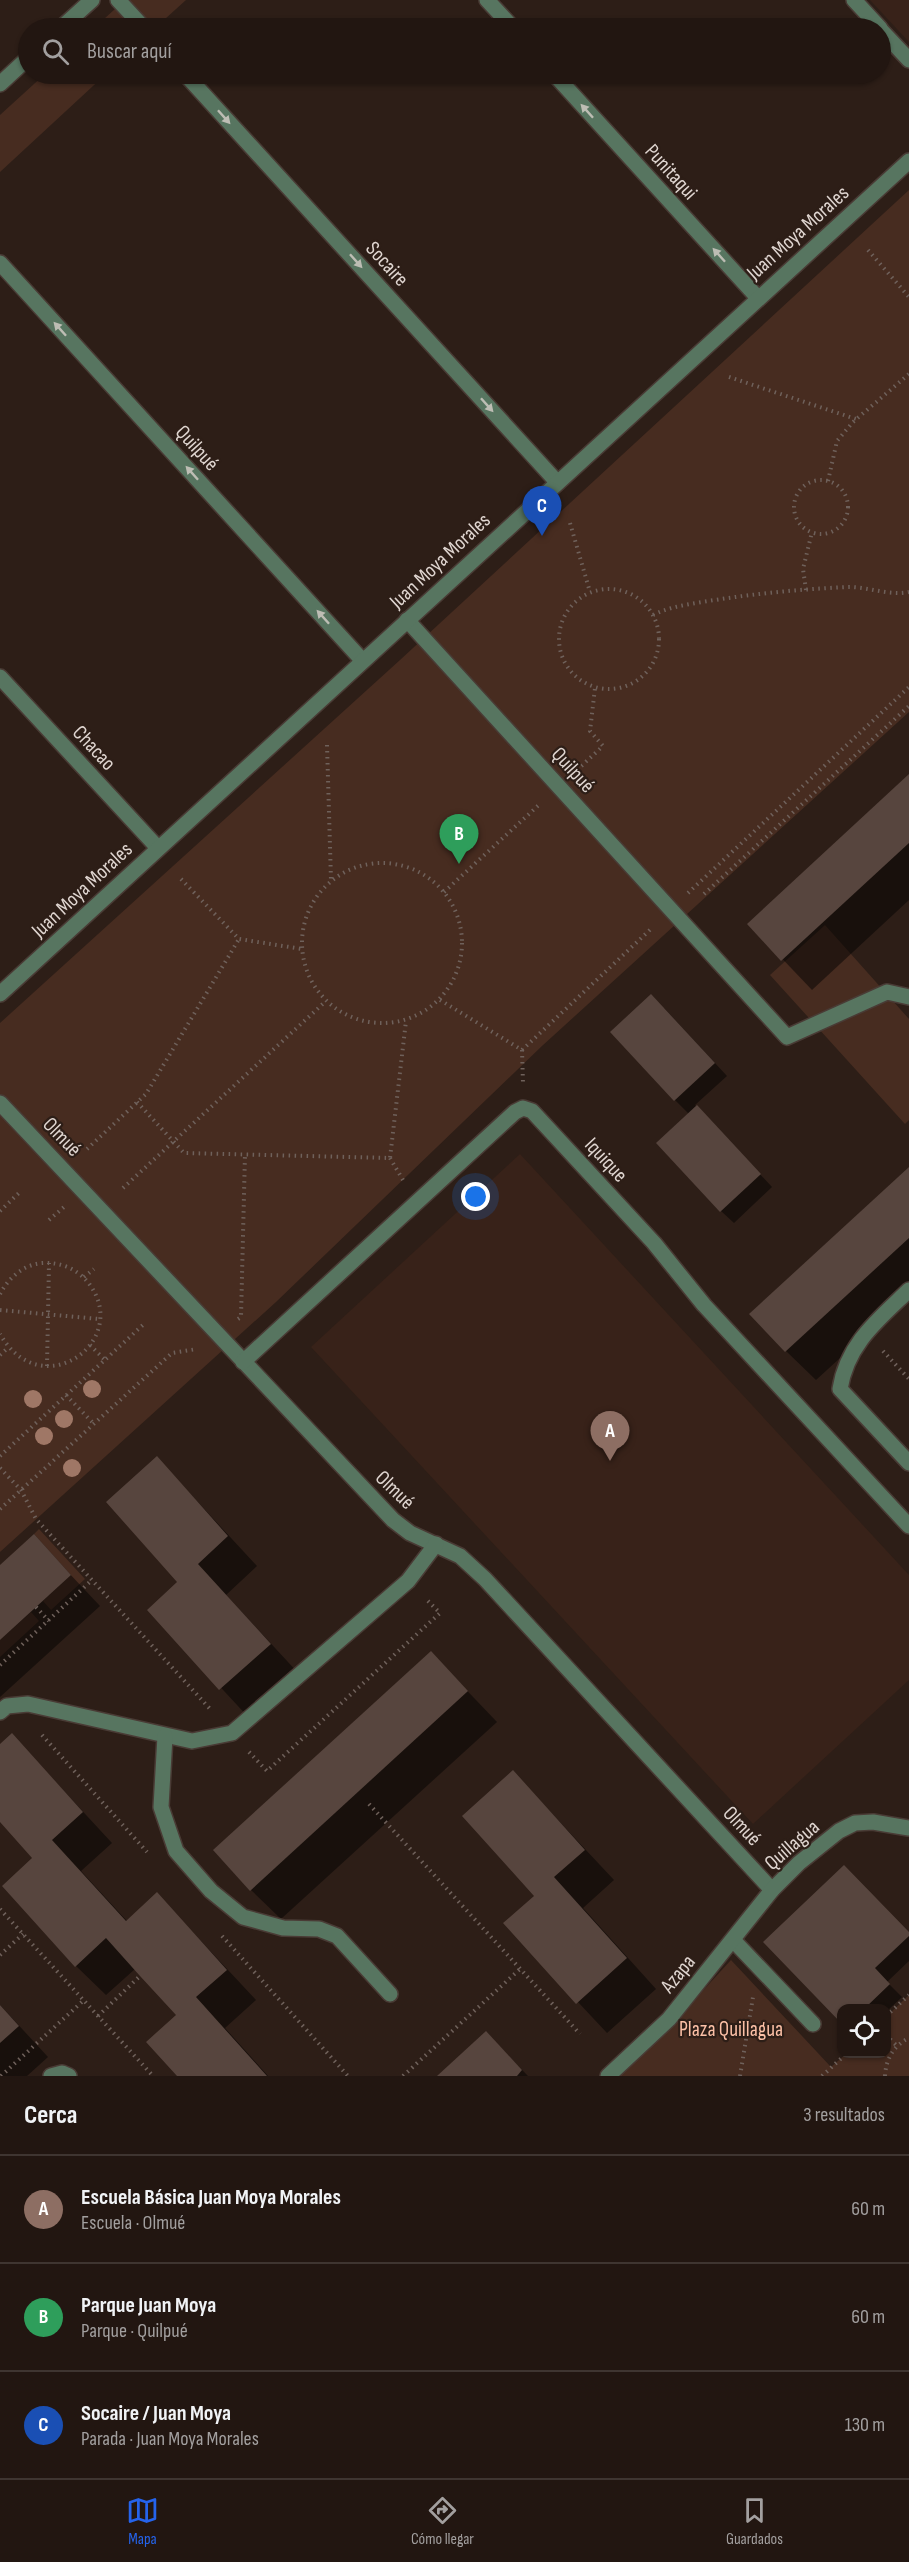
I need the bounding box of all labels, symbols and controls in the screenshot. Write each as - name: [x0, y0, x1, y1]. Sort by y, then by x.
- search box: [18, 18, 891, 84]
- icon: search: [39, 35, 72, 68]
- text: Buscar aquí: [87, 38, 172, 65]
- one-way arrow: [580, 103, 594, 118]
- one-way arrow: [217, 109, 231, 124]
- street label: Punitaqui: [640, 139, 702, 205]
- street label: Juan Moya Morales: [741, 181, 854, 286]
- street label: Socaire: [360, 236, 414, 292]
- one-way arrow: [713, 248, 726, 263]
- one-way arrow: [349, 253, 362, 268]
- one-way arrow: [54, 322, 67, 337]
- one-way arrow: [480, 397, 493, 412]
- street label: Quilpué: [170, 420, 224, 476]
- one-way arrow: [186, 466, 199, 481]
- pin: C: [522, 486, 562, 536]
- street label: Juan Moya Morales: [384, 508, 496, 615]
- one-way arrow: [317, 610, 330, 625]
- street label: Chacao: [67, 720, 121, 776]
- street label: Quilpué: [546, 742, 600, 798]
- pin: B: [440, 814, 478, 864]
- street label: Juan Moya Morales: [26, 837, 138, 944]
- street label: Olmué: [37, 1112, 87, 1162]
- street label: Iquique: [579, 1133, 633, 1187]
- your location: [461, 1182, 490, 1211]
- pin: A: [590, 1412, 630, 1461]
- street label: Olmué: [370, 1465, 420, 1515]
- street label: Olmué: [718, 1801, 766, 1851]
- street label: Quillagua: [760, 1815, 824, 1875]
- street label: Azapa: [655, 1950, 701, 1999]
- map controls: [837, 2004, 891, 2058]
- button: locate: [837, 2004, 891, 2058]
- park label: Plaza Quillagua: [679, 2017, 783, 2042]
- text: Cerca: [24, 2100, 77, 2131]
- text: 3 resultados: [803, 2103, 885, 2127]
- text: Escuela Básica Juan Moya Morales: [81, 2184, 341, 2211]
- text: A: [39, 2197, 48, 2221]
- text: 60 m: [851, 2197, 885, 2221]
- text: Escuela · Olmué: [81, 2211, 185, 2235]
- text: Parque Juan Moya: [81, 2292, 216, 2319]
- text: B: [39, 2305, 48, 2329]
- text: 60 m: [851, 2305, 885, 2329]
- text: Parque · Quilpué: [81, 2319, 188, 2343]
- text: Socaire / Juan Moya: [81, 2400, 231, 2427]
- text: C: [38, 2413, 49, 2437]
- text: 130 m: [845, 2413, 885, 2437]
- text: Parada · Juan Moya Morales: [81, 2427, 259, 2451]
- tab: Mapa: [126, 2494, 159, 2549]
- tab: Cómo llegar: [411, 2494, 474, 2549]
- tab: Guardados: [726, 2494, 783, 2549]

